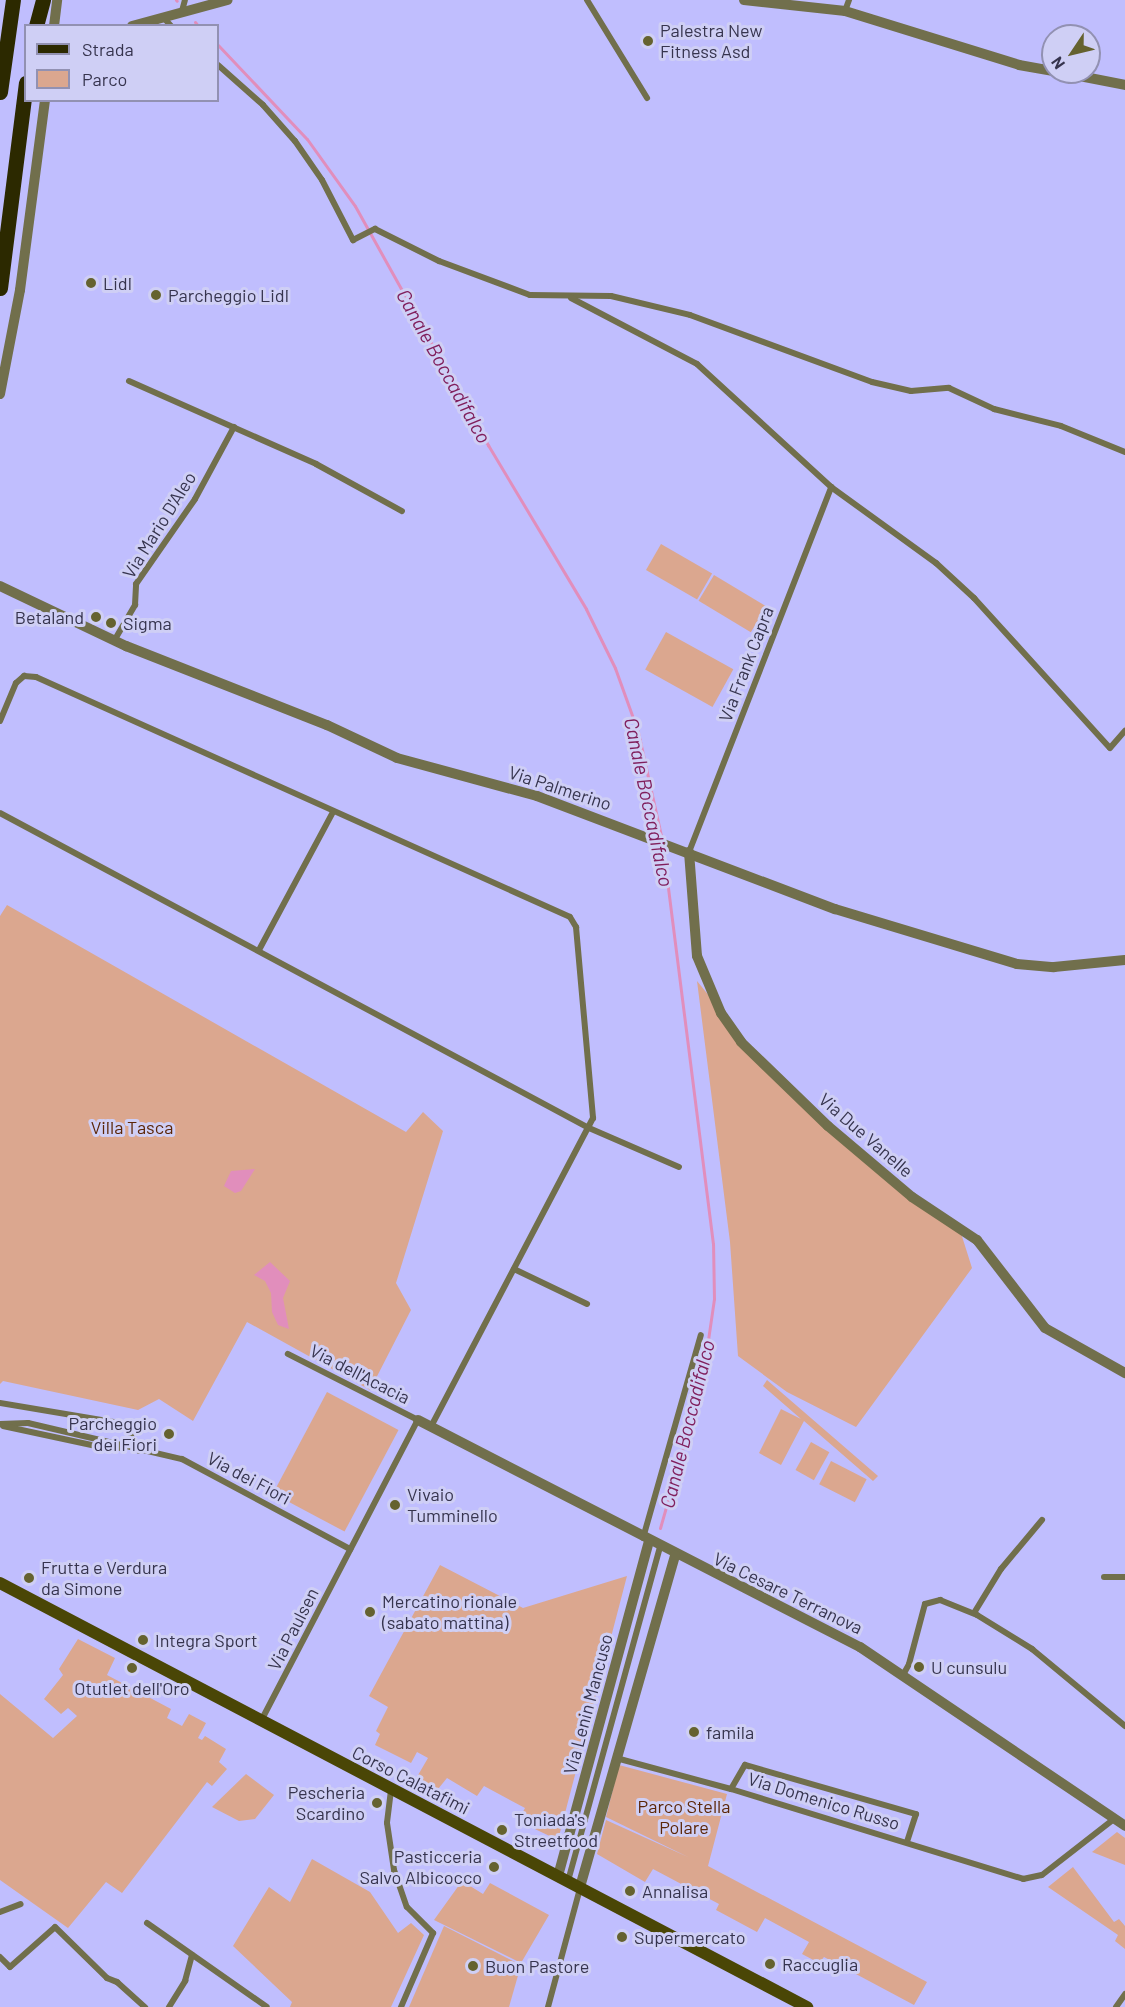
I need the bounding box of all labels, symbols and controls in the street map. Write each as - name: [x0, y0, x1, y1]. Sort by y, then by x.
- place label: Palestra New Fitness Asd: [660, 20, 762, 63]
- legend: [24, 24, 219, 102]
- north arrow: [1041, 24, 1101, 84]
- marker: Palestra New Fitness Asd: [641, 34, 655, 48]
- text: Strada: [82, 38, 134, 60]
- text: N: [1047, 54, 1068, 73]
- text: Parco: [82, 68, 127, 90]
- place label: Lidl: [103, 272, 132, 294]
- marker: Lidl: [84, 276, 98, 290]
- place label: Parcheggio Lidl: [168, 284, 289, 306]
- water label: Canale Boccadifalco: [392, 285, 496, 447]
- marker: Parcheggio Lidl: [149, 288, 163, 302]
- street label: Via Mario D'Aleo: [118, 468, 200, 582]
- street label: Via Frank Capra: [714, 603, 778, 725]
- place label: Betaland: [15, 606, 84, 628]
- marker: Betaland: [89, 610, 103, 624]
- place label: Sigma: [123, 612, 172, 634]
- marker: Sigma: [104, 616, 118, 630]
- water label: Canale Boccadifalco: [619, 715, 679, 889]
- street label: Via Palmerino: [506, 761, 614, 815]
- street label: Via Due Vanelle: [815, 1088, 917, 1182]
- park label: Villa Tasca: [91, 1116, 173, 1138]
- water label: Canale Boccadifalco: [654, 1337, 720, 1511]
- street label: Via dell'Acacia: [306, 1340, 414, 1408]
- place label: Parcheggio dei Fiori: [69, 1413, 157, 1456]
- marker: Parcheggio dei Fiori: [162, 1427, 176, 1441]
- street label: Via dei Fiori: [204, 1447, 294, 1509]
- place label: Vivaio Tumminello: [407, 1484, 498, 1526]
- marker: Vivaio Tumminello: [388, 1498, 402, 1512]
- street label: Via Cesare Terranova: [710, 1548, 866, 1638]
- place label: Frutta e Verdura da Simone: [41, 1557, 167, 1600]
- marker: Frutta e Verdura da Simone: [22, 1571, 36, 1585]
- street label: Via Paulsen: [263, 1584, 323, 1674]
- place label: Mercatino rionale (sabato mattina): [382, 1591, 517, 1634]
- marker: Mercatino rionale (sabato mattina): [363, 1605, 377, 1619]
- place label: Integra Sport: [155, 1629, 258, 1651]
- street label: Via Lenin Mancuso: [559, 1631, 617, 1777]
- marker: Integra Sport: [136, 1633, 150, 1647]
- place label: U cunsulu: [931, 1656, 1007, 1678]
- marker: U cunsulu: [912, 1660, 926, 1674]
- marker: Otutlet dell'Oro: [125, 1661, 139, 1675]
- place label: Otutlet dell'Oro: [74, 1677, 190, 1699]
- place label: famila: [706, 1721, 754, 1743]
- marker: famila: [687, 1725, 701, 1739]
- street label: Corso Calatafimi: [349, 1741, 473, 1819]
- street label: Via Domenico Russo: [745, 1768, 903, 1834]
- place label: Pescheria Scardino: [288, 1782, 365, 1824]
- marker: Pescheria Scardino: [370, 1796, 384, 1810]
- park label: Parco Stella Polare: [638, 1796, 730, 1838]
- place label: Toniada's Streetfood: [514, 1809, 598, 1852]
- marker: Toniada's Streetfood: [495, 1823, 509, 1837]
- place label: Pasticceria Salvo Albicocco: [359, 1846, 482, 1888]
- marker: Pasticceria Salvo Albicocco: [487, 1860, 501, 1874]
- place label: Annalisa: [642, 1880, 708, 1902]
- marker: Annalisa: [623, 1884, 637, 1898]
- place label: Supermercato: [634, 1926, 746, 1948]
- marker: Supermercato: [615, 1930, 629, 1944]
- place label: Raccuglia: [782, 1953, 858, 1975]
- place label: Buon Pastore: [485, 1955, 589, 1977]
- marker: Raccuglia: [763, 1957, 777, 1971]
- marker: Buon Pastore: [466, 1959, 480, 1973]

